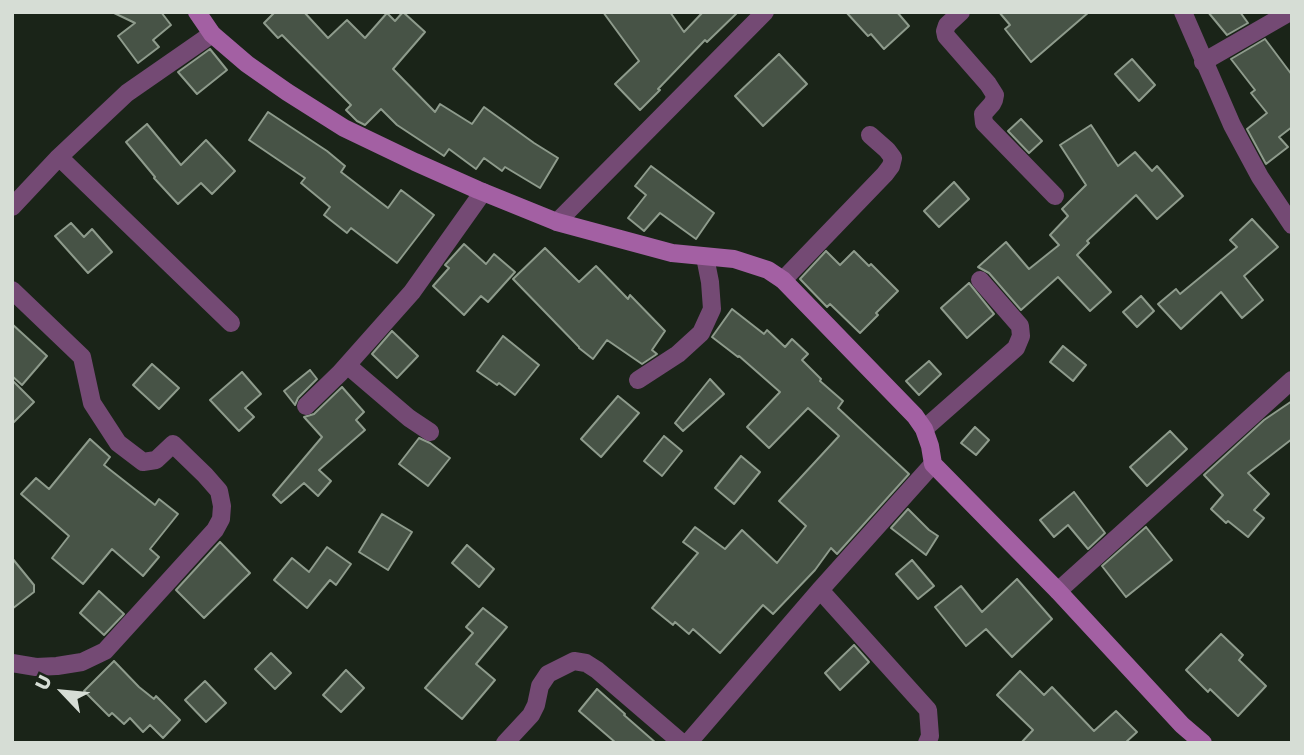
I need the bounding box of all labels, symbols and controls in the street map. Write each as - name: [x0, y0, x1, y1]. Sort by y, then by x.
- north arrow: [28, 657, 98, 727]
- text: U: [29, 671, 59, 695]

